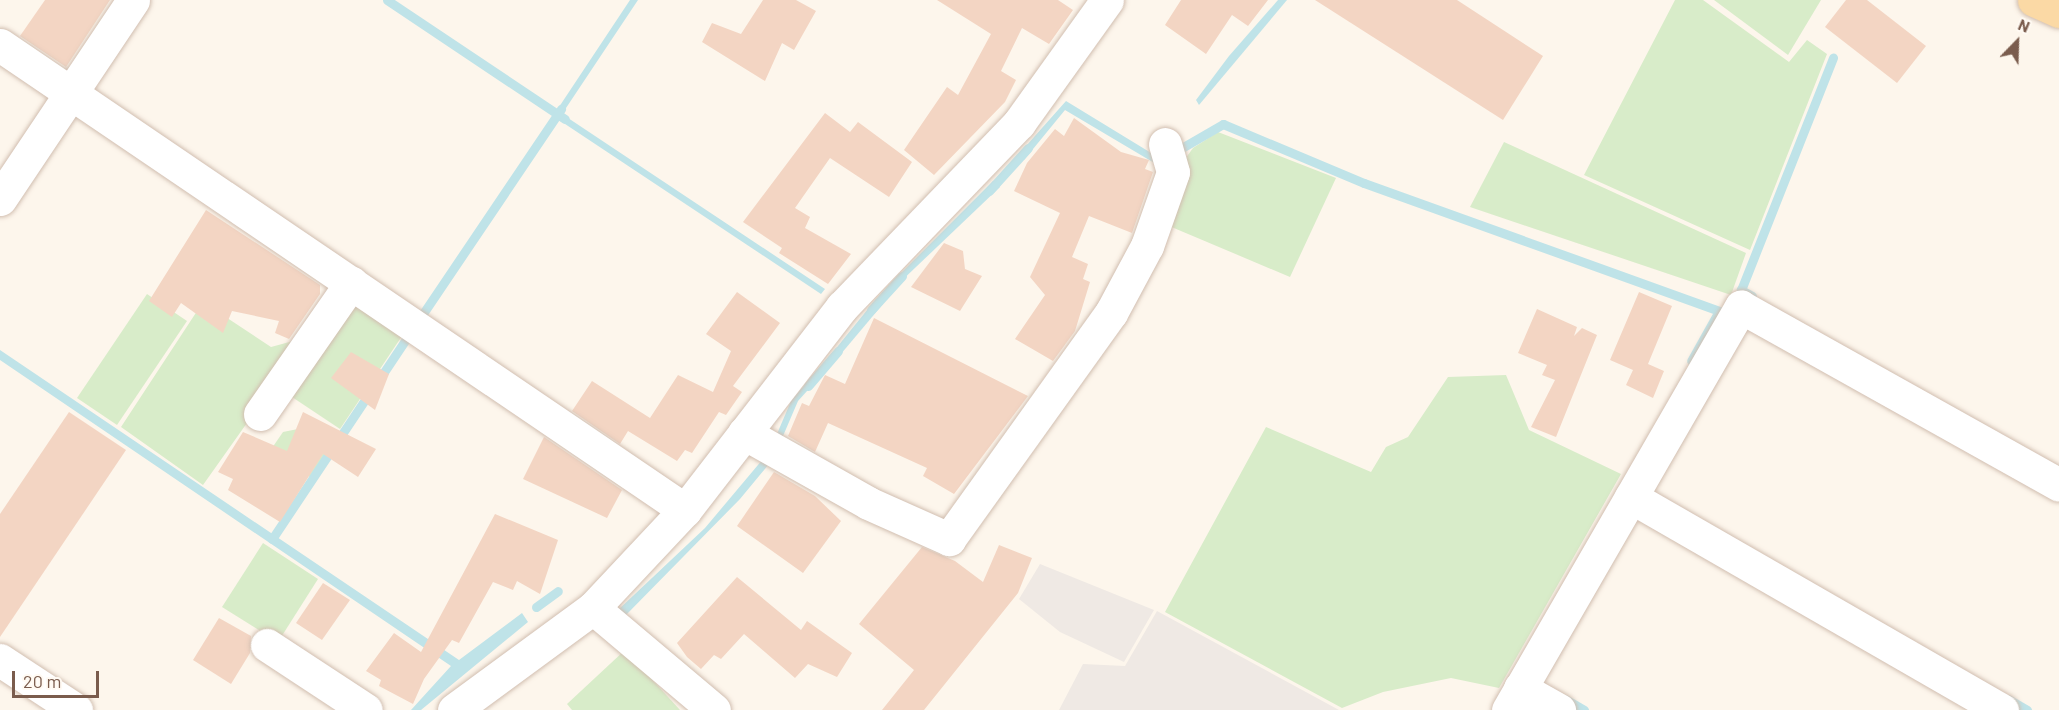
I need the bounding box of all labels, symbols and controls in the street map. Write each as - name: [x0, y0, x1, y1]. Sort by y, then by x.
- north arrow: [1987, 12, 2047, 72]
- text: N: [2016, 14, 2033, 36]
- scale bar: [15, 659, 102, 697]
- text: 20 m: [23, 670, 61, 692]

